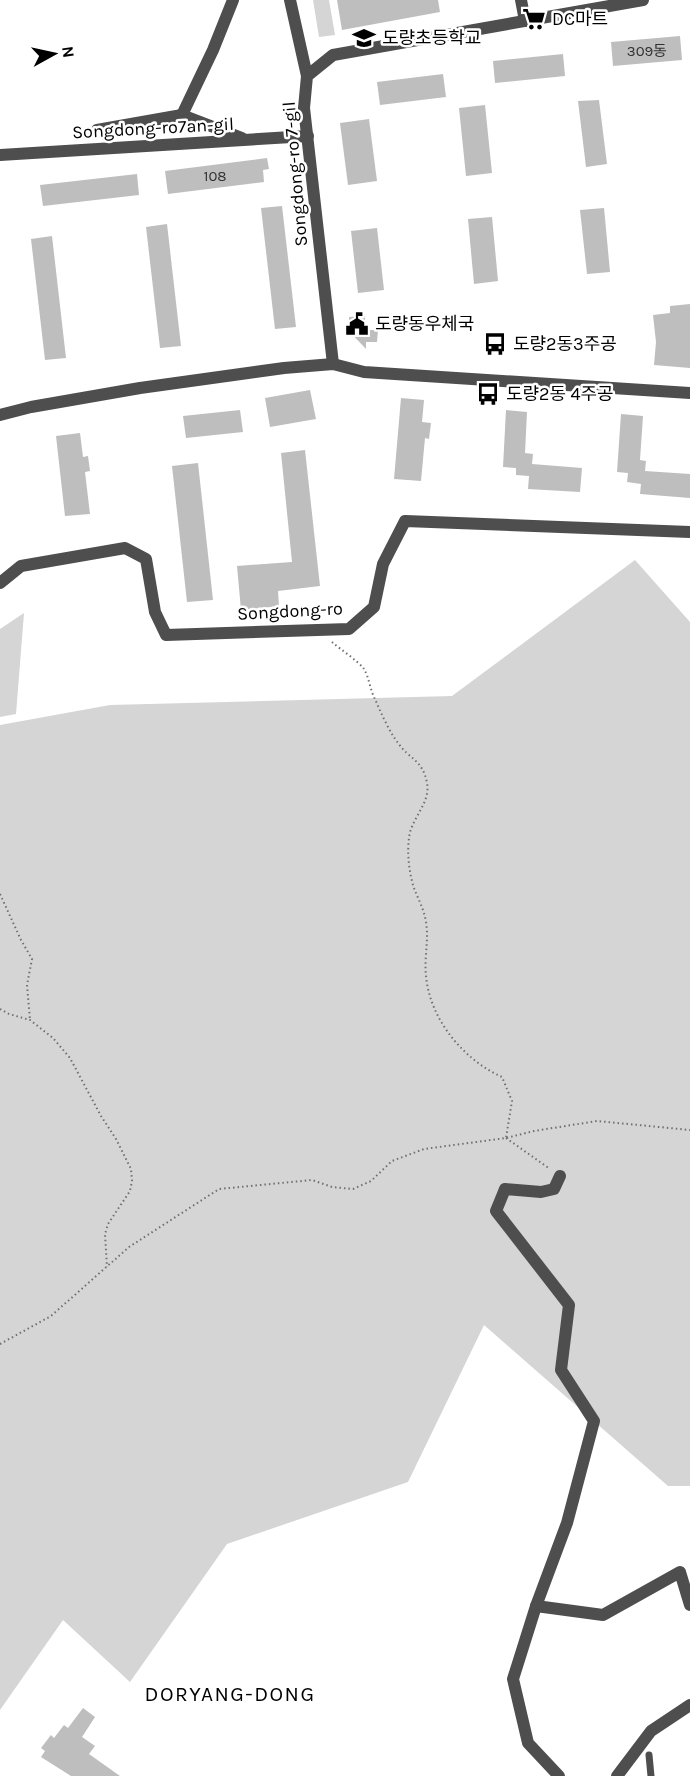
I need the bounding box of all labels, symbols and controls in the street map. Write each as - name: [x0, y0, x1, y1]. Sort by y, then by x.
- supermarket icon: DC마트: [521, 6, 547, 32]
- place label: DC마트: [552, 8, 608, 30]
- north arrow: [24, 24, 84, 84]
- school or university icon: 도량초등학교: [351, 25, 377, 51]
- place label: 도량초등학교: [382, 27, 481, 49]
- house number: 309동: [627, 42, 667, 60]
- text: N: [58, 45, 79, 59]
- street label: Songdong-ro 7-gil: [278, 101, 312, 247]
- street label: Songdong-ro7an-gil: [72, 113, 234, 143]
- house number: 108: [203, 167, 227, 185]
- public building icon: 도량동우체국: [344, 311, 370, 337]
- place label: 도량동우체국: [375, 313, 474, 335]
- bus stop icon: 도량2동3주공: [482, 331, 508, 357]
- place label: 도량2동3주공: [513, 333, 617, 355]
- bus stop icon: 도량2동 4주공: [475, 381, 501, 407]
- place label: 도량2동 4주공: [506, 383, 614, 405]
- street label: Songdong-ro: [237, 597, 343, 625]
- district label: DORYANG-DONG: [145, 1682, 315, 1706]

